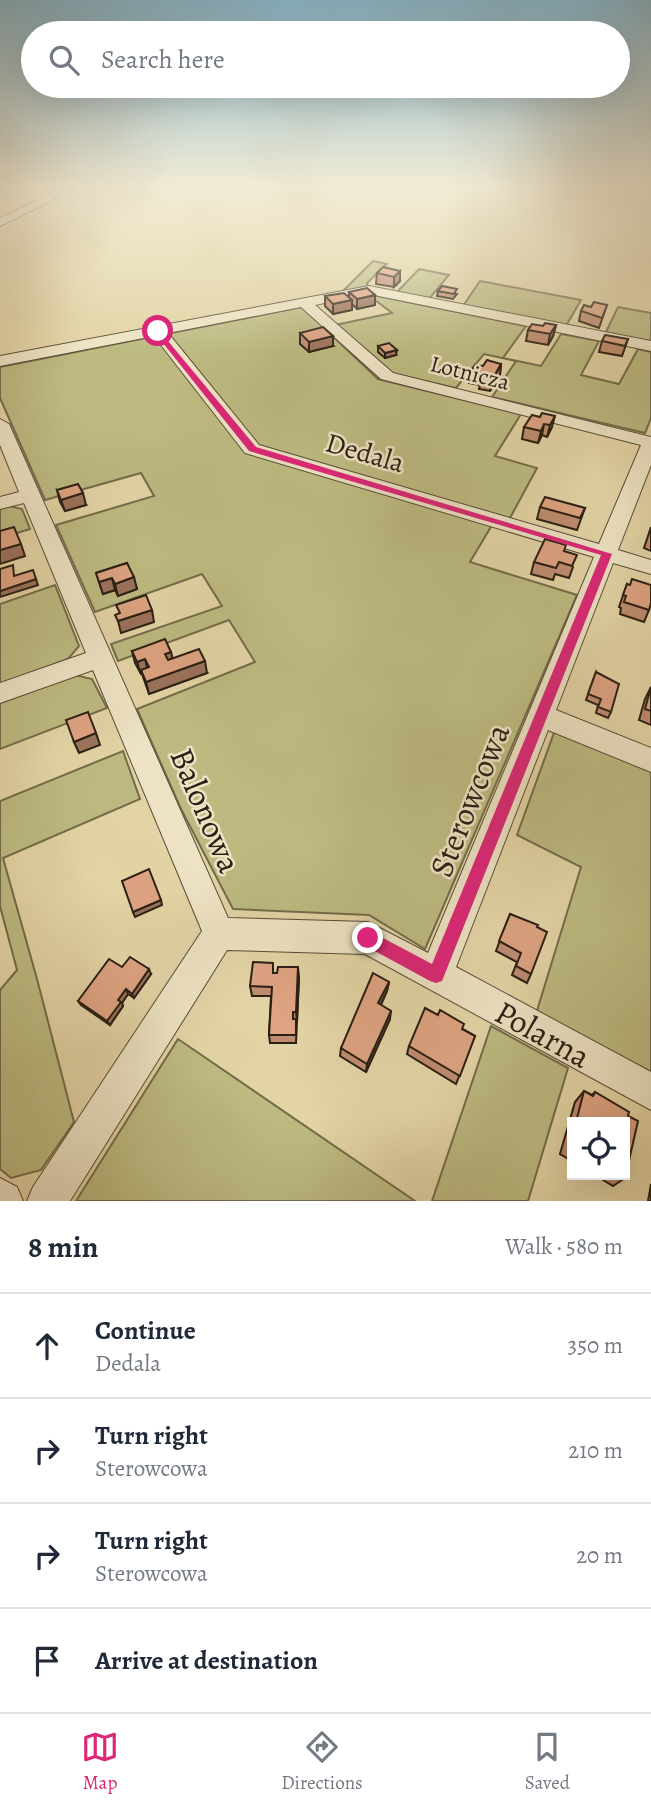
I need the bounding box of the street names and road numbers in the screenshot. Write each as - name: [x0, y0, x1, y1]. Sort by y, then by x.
- street label: Lotnicza: [427, 348, 513, 398]
- street label: Dedala: [321, 424, 409, 482]
- street label: Sterowcowa: [418, 716, 520, 883]
- street label: Balonowa: [160, 741, 253, 880]
- street label: Polarna: [487, 989, 599, 1079]

